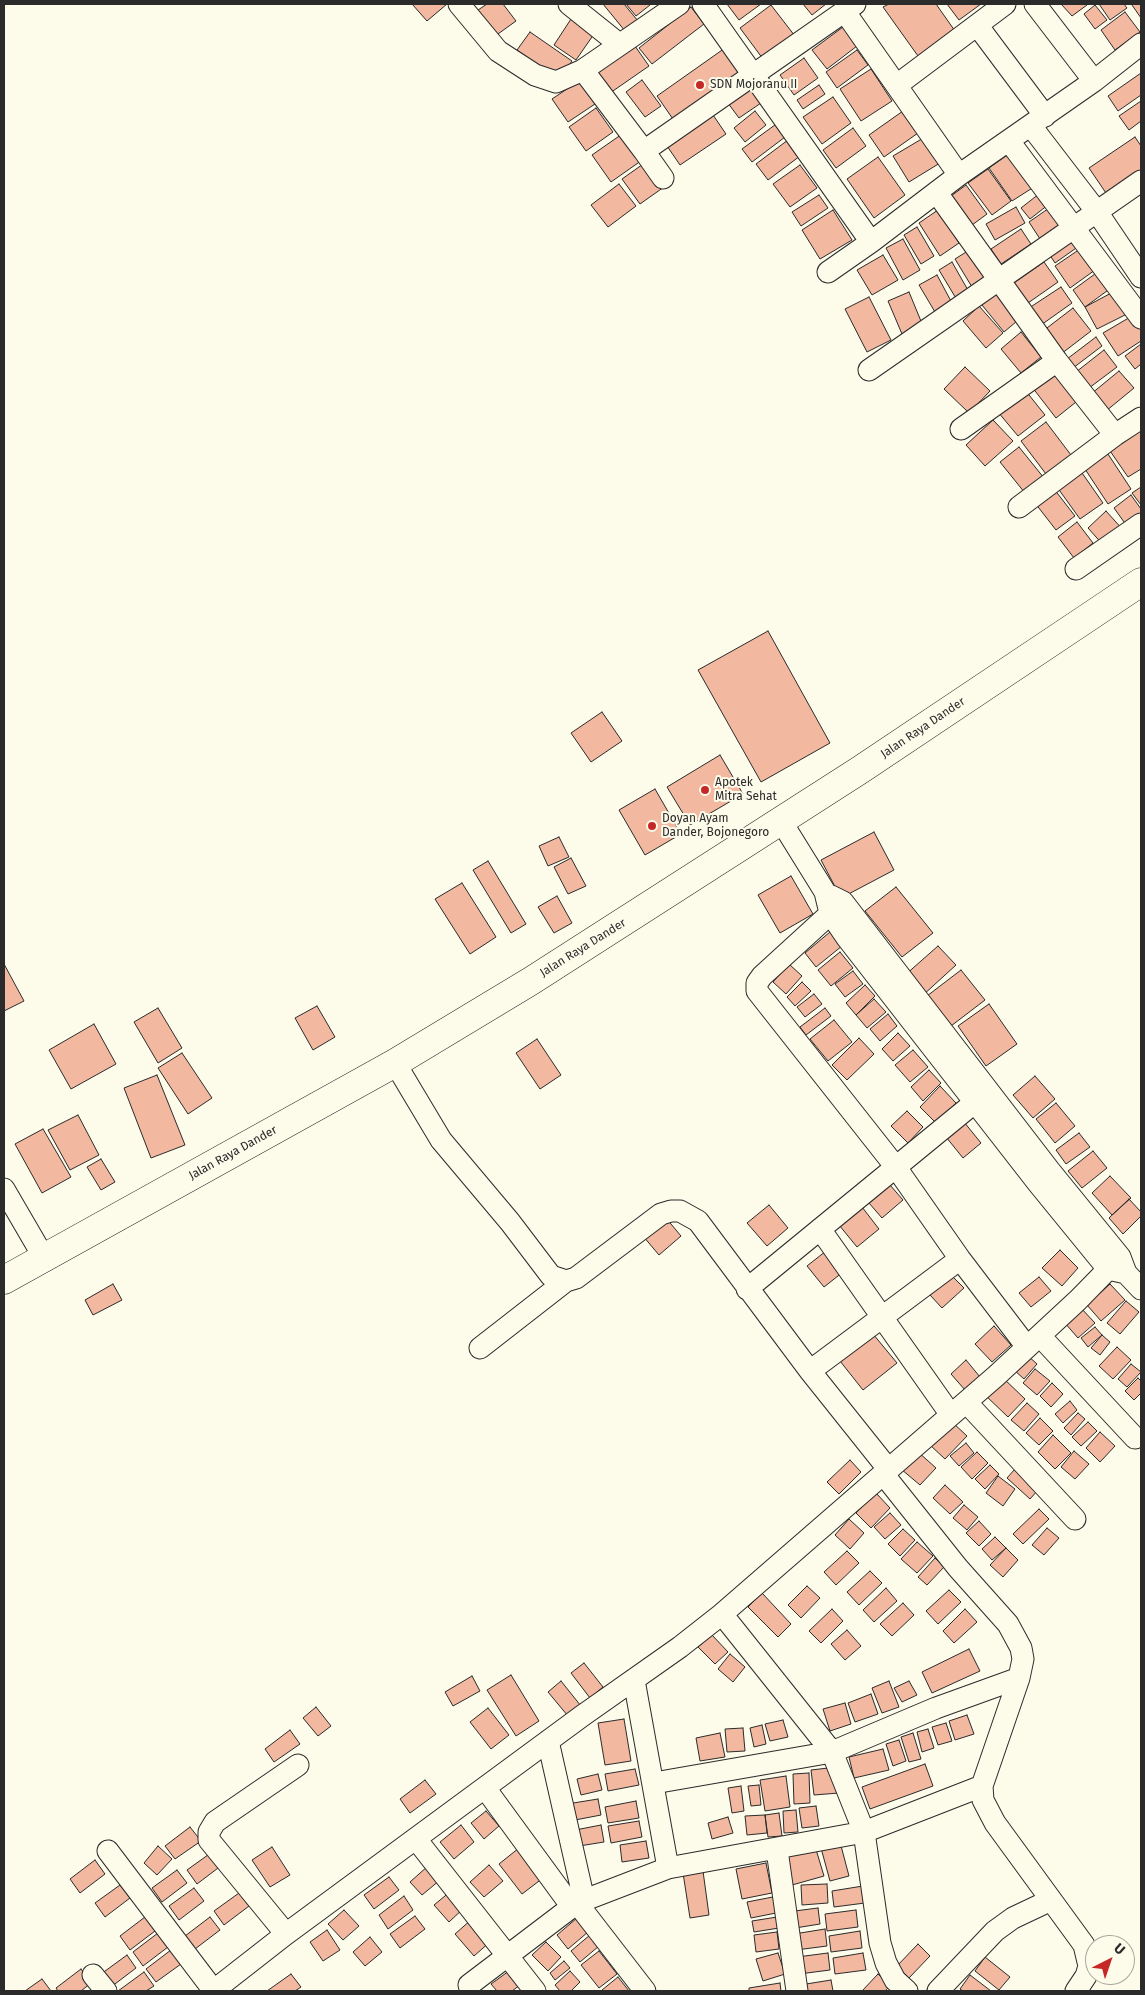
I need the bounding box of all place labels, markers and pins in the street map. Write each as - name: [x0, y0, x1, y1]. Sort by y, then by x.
- place label: SDN Mojoranu II: [710, 78, 797, 92]
- marker: SDN Mojoranu II: [694, 79, 706, 91]
- place label: Apotek Mitra Sehat: [715, 776, 777, 804]
- marker: Apotek Mitra Sehat: [699, 784, 711, 796]
- place label: Doyan Ayam Dander, Bojonegoro: [662, 812, 769, 840]
- marker: Doyan Ayam Dander, Bojonegoro: [646, 820, 658, 832]

